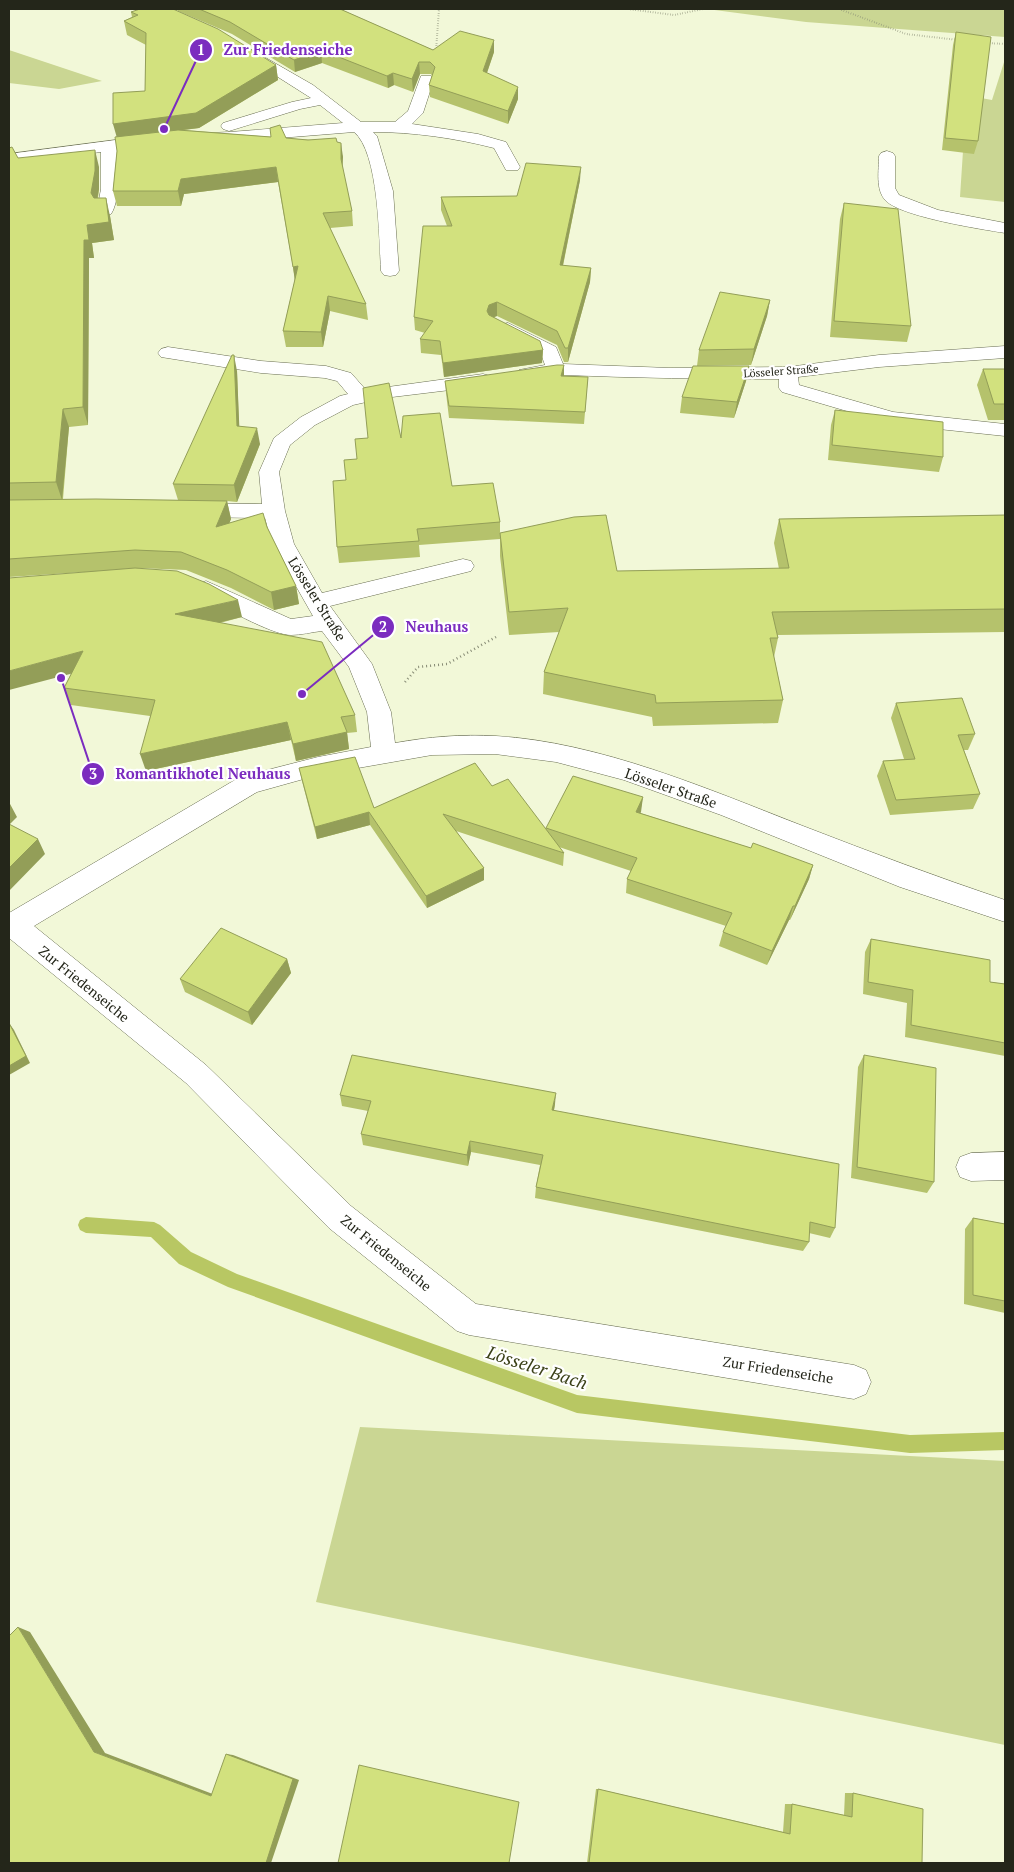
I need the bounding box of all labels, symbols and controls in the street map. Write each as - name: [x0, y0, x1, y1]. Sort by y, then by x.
- callout: Zur Friedenseiche: [188, 35, 362, 65]
- text: 1: [197, 39, 205, 59]
- text: Zur Friedenseiche: [224, 39, 352, 59]
- street label: Lösseler Straße: [743, 361, 819, 381]
- street label: Lösseler Straße: [284, 553, 351, 644]
- callout: Neuhaus: [371, 612, 478, 642]
- text: 2: [379, 616, 387, 636]
- text: Neuhaus: [406, 616, 469, 636]
- callout: Romantikhotel Neuhaus: [81, 759, 301, 789]
- text: 3: [89, 763, 97, 783]
- text: Romantikhotel Neuhaus: [116, 763, 291, 783]
- street label: Lösseler Straße: [623, 763, 720, 812]
- street label: Zur Friedenseiche: [35, 941, 134, 1026]
- street label: Zur Friedenseiche: [337, 1210, 436, 1295]
- water label: Lösseler Bach: [483, 1339, 591, 1395]
- street label: Zur Friedenseiche: [721, 1351, 835, 1388]

